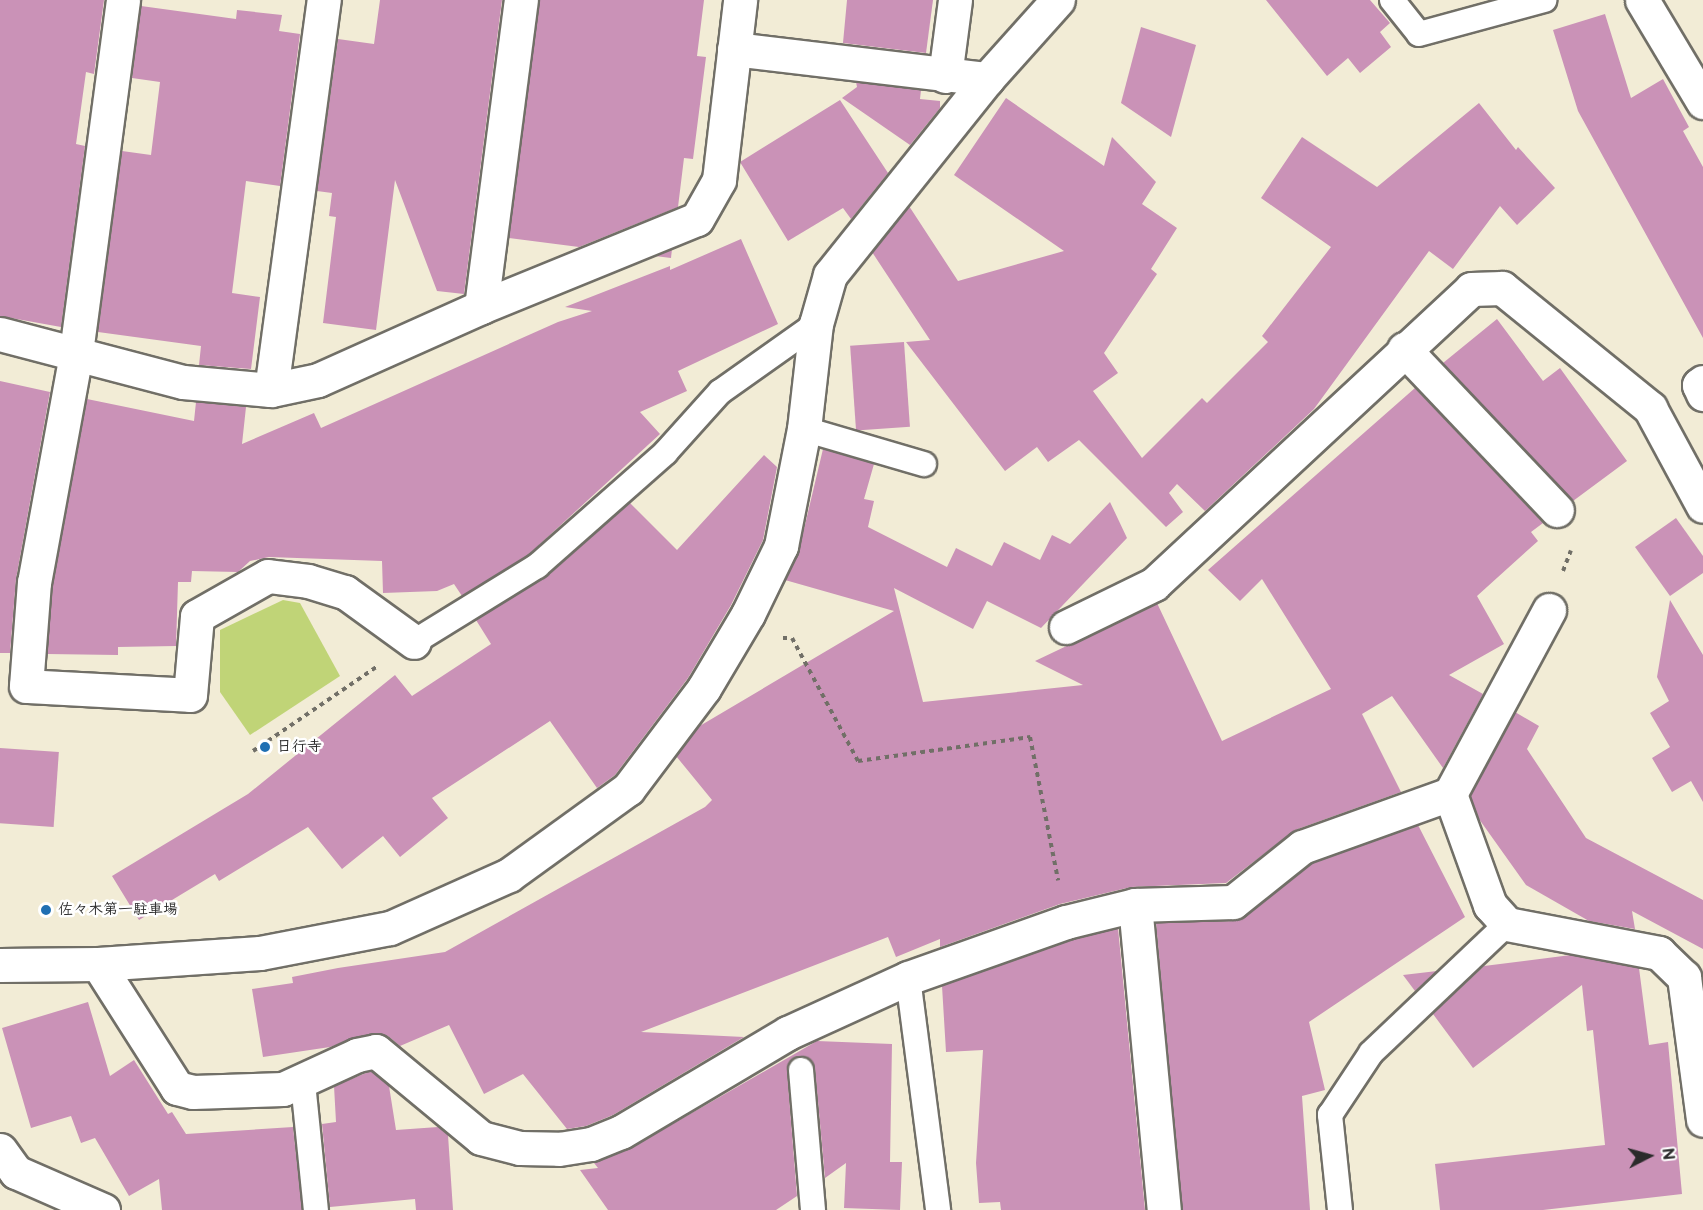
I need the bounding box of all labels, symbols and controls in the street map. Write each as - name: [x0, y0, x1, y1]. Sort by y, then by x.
- place label: 日行寺: [277, 738, 322, 756]
- marker: 日行寺: [258, 740, 272, 754]
- place label: 佐々木第一駐車場: [58, 901, 178, 919]
- marker: 佐々木第一駐車場: [39, 903, 53, 917]
- north arrow: [1619, 1126, 1679, 1186]
- text: N: [1657, 1147, 1677, 1161]

